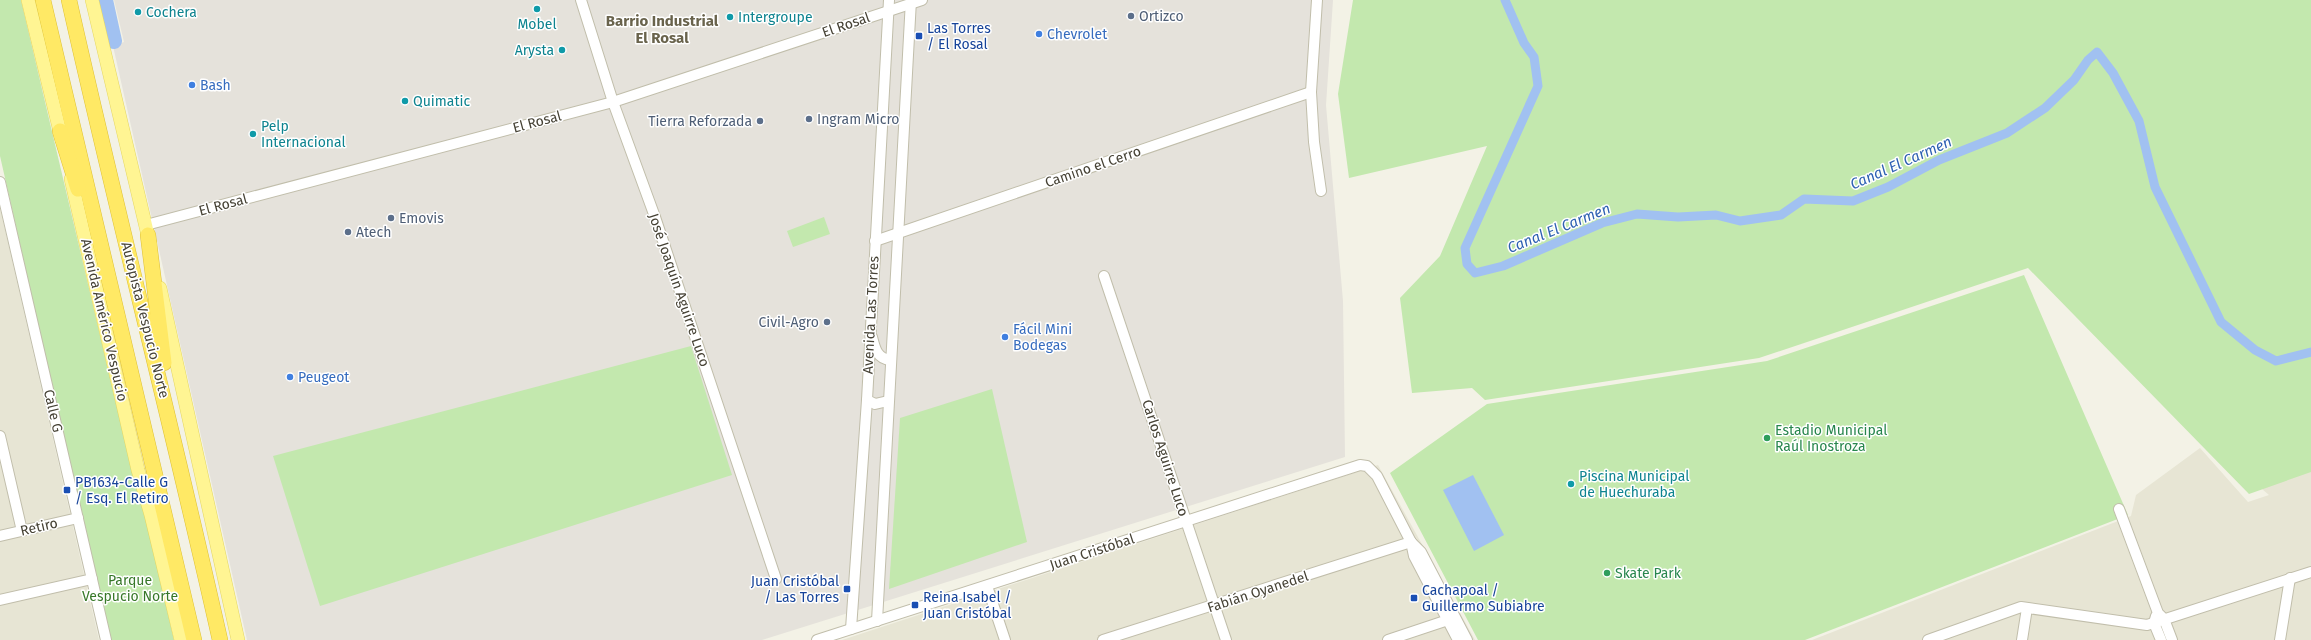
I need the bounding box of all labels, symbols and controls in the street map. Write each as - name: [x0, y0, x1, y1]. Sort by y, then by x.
- place label: Cochera: [146, 4, 197, 21]
- marker: Mobel: [532, 4, 542, 14]
- marker: Cochera: [133, 7, 143, 17]
- place label: Ortizco: [1139, 8, 1184, 25]
- place label: Intergroupe: [738, 9, 813, 26]
- street label: El Rosal: [820, 9, 872, 41]
- marker: Ortizco: [1126, 11, 1136, 21]
- district label: Barrio Industrial El Rosal: [606, 12, 719, 47]
- marker: Intergroupe: [725, 12, 735, 22]
- place label: Mobel: [517, 16, 557, 33]
- place label: Las Torres / El Rosal: [927, 20, 991, 53]
- place label: Chevrolet: [1047, 26, 1108, 43]
- marker: Chevrolet: [1034, 29, 1044, 39]
- marker: Las Torres / El Rosal: [914, 31, 924, 41]
- place label: Arysta: [515, 42, 554, 59]
- marker: Arysta: [557, 45, 567, 55]
- place label: Bash: [200, 77, 231, 94]
- marker: Bash: [187, 80, 197, 90]
- place label: Quimatic: [413, 93, 470, 110]
- marker: Quimatic: [400, 96, 410, 106]
- street label: El Rosal: [511, 107, 563, 137]
- place label: Ingram Micro: [817, 111, 900, 128]
- place label: Tierra Reforzada: [648, 113, 752, 130]
- marker: Ingram Micro: [804, 114, 814, 124]
- marker: Tierra Reforzada: [755, 116, 765, 126]
- place label: Pelp Internacional: [261, 118, 346, 151]
- marker: Pelp Internacional: [248, 129, 258, 139]
- water label: Canal El Carmen: [1847, 133, 1955, 193]
- street label: Camino el Cerro: [1043, 143, 1143, 191]
- street label: El Rosal: [197, 190, 249, 220]
- water label: Canal El Carmen: [1505, 199, 1613, 257]
- place label: Emovis: [399, 210, 444, 227]
- street label: José Joaquín Aguirre Luco: [645, 211, 713, 369]
- marker: Emovis: [386, 213, 396, 223]
- place label: Atech: [356, 224, 391, 241]
- marker: Atech: [343, 227, 353, 237]
- street label: Avenida Américo Vespucio: [77, 237, 131, 403]
- street label: Autopista Vespucio Norte: [117, 240, 173, 400]
- street label: Avenida Las Torres: [859, 255, 883, 374]
- place label: Civil-Agro: [758, 314, 819, 331]
- marker: Civil-Agro: [822, 317, 832, 327]
- place label: Fácil Mini Bodegas: [1013, 321, 1072, 354]
- marker: Fácil Mini Bodegas: [1000, 332, 1010, 342]
- place label: Peugeot: [298, 369, 350, 386]
- marker: Peugeot: [285, 372, 295, 382]
- street label: Calle G: [40, 388, 66, 434]
- street label: Carlos Aguirre Luco: [1138, 398, 1192, 518]
- place label: Estadio Municipal Raúl Inostroza: [1775, 422, 1887, 455]
- marker: Estadio Municipal Raúl Inostroza: [1762, 433, 1772, 443]
- place label: Piscina Municipal de Huechuraba: [1579, 468, 1689, 501]
- place label: PB1634-Calle G / Esq. El Retiro: [75, 474, 169, 507]
- marker: Piscina Municipal de Huechuraba: [1566, 479, 1576, 489]
- marker: PB1634-Calle G / Esq. El Retiro: [62, 485, 72, 495]
- street label: Retiro: [19, 514, 59, 540]
- street label: Juan Cristóbal: [1047, 530, 1137, 574]
- place label: Skate Park: [1615, 565, 1682, 582]
- street label: Fabián Oyanedel: [1205, 568, 1311, 616]
- marker: Skate Park: [1602, 568, 1612, 578]
- park label: Parque Vespucio Norte: [82, 572, 178, 605]
- place label: Juan Cristóbal / Las Torres: [751, 573, 839, 606]
- place label: Cachapoal / Guillermo Subiabre: [1422, 582, 1545, 615]
- marker: Juan Cristóbal / Las Torres: [842, 584, 852, 594]
- place label: Reina Isabel / Juan Cristóbal: [923, 589, 1012, 622]
- marker: Cachapoal / Guillermo Subiabre: [1409, 593, 1419, 603]
- marker: Reina Isabel / Juan Cristóbal: [910, 600, 920, 610]

